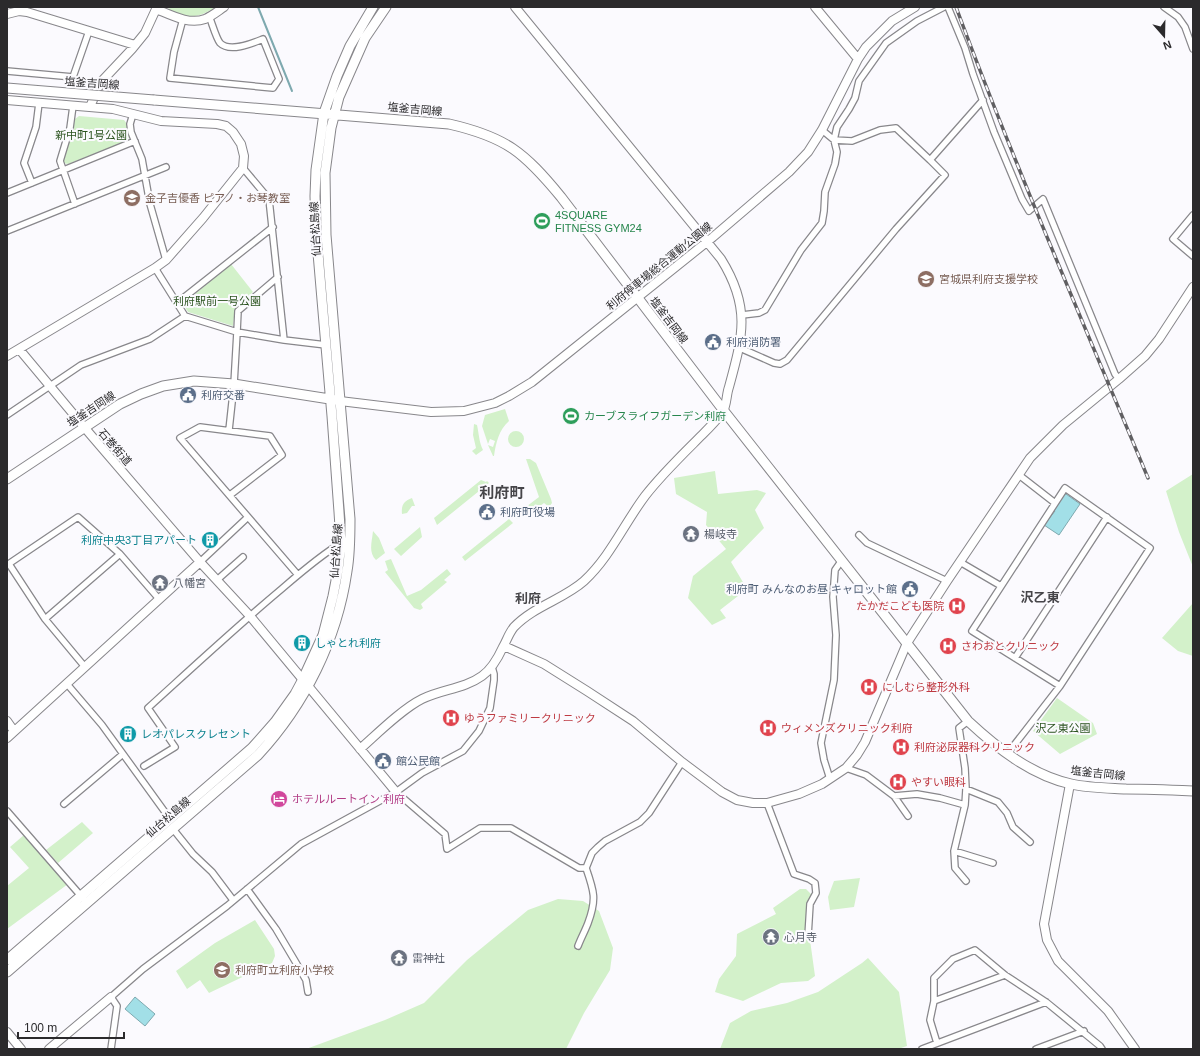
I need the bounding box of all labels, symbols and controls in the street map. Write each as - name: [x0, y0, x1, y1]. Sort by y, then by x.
- north arrow: [1144, 16, 1184, 56]
- text: N: [1162, 38, 1173, 52]
- street label: 塩釜吉岡線: [64, 75, 120, 91]
- street label: 塩釜吉岡線: [387, 101, 443, 117]
- park label: 新中町1号公園: [55, 129, 127, 141]
- school or university icon: 金子吉優香 ピアノ・お琴教室: [122, 188, 142, 208]
- place label: 金子吉優香 ピアノ・お琴教室: [145, 192, 290, 204]
- street label: 仙台松島線: [308, 201, 322, 257]
- place label: 4SQUARE FITNESS GYM24: [555, 209, 642, 234]
- sports icon: 4SQUARE FITNESS GYM24: [532, 211, 552, 231]
- street label: 利府停車場総合運動公園線: [604, 220, 714, 312]
- school or university icon: 宮城県利府支援学校: [916, 269, 936, 289]
- place label: 宮城県利府支援学校: [939, 273, 1038, 285]
- street label: 塩釜吉岡線: [648, 294, 690, 346]
- park label: 利府駅前一号公園: [173, 295, 261, 307]
- public building icon: 利府消防署: [703, 332, 723, 352]
- place label: 利府消防署: [726, 336, 781, 348]
- public building icon: 利府交番: [178, 385, 198, 405]
- street label: 塩釜吉岡線: [65, 389, 117, 429]
- place label: 利府交番: [201, 389, 245, 401]
- sports icon: カーブスライフガーデン利府: [561, 406, 581, 426]
- place label: カーブスライフガーデン利府: [584, 410, 726, 422]
- street label: 石巻街道: [96, 426, 134, 468]
- district label: 利府町: [479, 484, 525, 501]
- public building icon: 利府町役場: [477, 502, 497, 522]
- place label: 利府町役場: [500, 506, 555, 518]
- street label: 仙台松島線: [328, 523, 344, 579]
- temple icon: 楊岐寺: [681, 524, 701, 544]
- place label: 楊岐寺: [704, 528, 737, 540]
- building icon: 利府中央3丁目アパート: [200, 530, 220, 550]
- place label: 利府中央3丁目アパート: [81, 534, 197, 546]
- temple icon: 八幡宮: [150, 573, 170, 593]
- place label: 八幡宮: [173, 577, 206, 589]
- public building icon: 利府町 みんなのお昼 キャロット館: [900, 579, 920, 599]
- place label: 利府町 みんなのお昼 キャロット館: [726, 583, 897, 595]
- district label: 沢乙東: [1020, 590, 1060, 605]
- district label: 利府: [515, 591, 541, 606]
- hospital icon: たかだこども医院: [947, 596, 967, 616]
- place label: たかだこども医院: [856, 600, 944, 612]
- building icon: しゃとれ利府: [292, 633, 312, 653]
- hospital icon: さわおとクリニック: [938, 636, 958, 656]
- place label: しゃとれ利府: [315, 637, 381, 649]
- place label: さわおとクリニック: [961, 640, 1060, 652]
- hospital icon: にしむら整形外科: [859, 677, 879, 697]
- place label: にしむら整形外科: [882, 681, 970, 693]
- hospital icon: ゆうファミリークリニック: [441, 708, 461, 728]
- place label: ゆうファミリークリニック: [464, 712, 596, 724]
- hospital icon: ウィメンズクリニック利府: [758, 718, 778, 738]
- place label: ウィメンズクリニック利府: [781, 722, 913, 734]
- park label: 沢乙東公園: [1036, 722, 1091, 734]
- building icon: レオパレスクレセント: [118, 724, 138, 744]
- place label: レオパレスクレセント: [141, 728, 251, 740]
- hospital icon: 利府泌尿器科クリニック: [891, 737, 911, 757]
- place label: 利府泌尿器科クリニック: [914, 741, 1035, 753]
- public building icon: 館公民館: [373, 751, 393, 771]
- place label: 館公民館: [396, 755, 440, 767]
- street label: 塩釜吉岡線: [1070, 764, 1126, 782]
- hospital icon: やすい眼科: [888, 772, 908, 792]
- place label: やすい眼科: [911, 776, 966, 788]
- hotel icon: ホテルルートイン 利府: [269, 789, 289, 809]
- place label: ホテルルートイン 利府: [292, 793, 405, 805]
- street label: 仙台松島線: [143, 794, 193, 840]
- temple icon: 心月寺: [761, 927, 781, 947]
- place label: 心月寺: [784, 931, 817, 943]
- temple icon: 雷神社: [389, 948, 409, 968]
- place label: 雷神社: [412, 952, 445, 964]
- school or university icon: 利府町立利府小学校: [212, 960, 232, 980]
- place label: 利府町立利府小学校: [235, 964, 334, 976]
- scale bar: [18, 1014, 124, 1040]
- text: 100 m: [24, 1021, 57, 1035]

